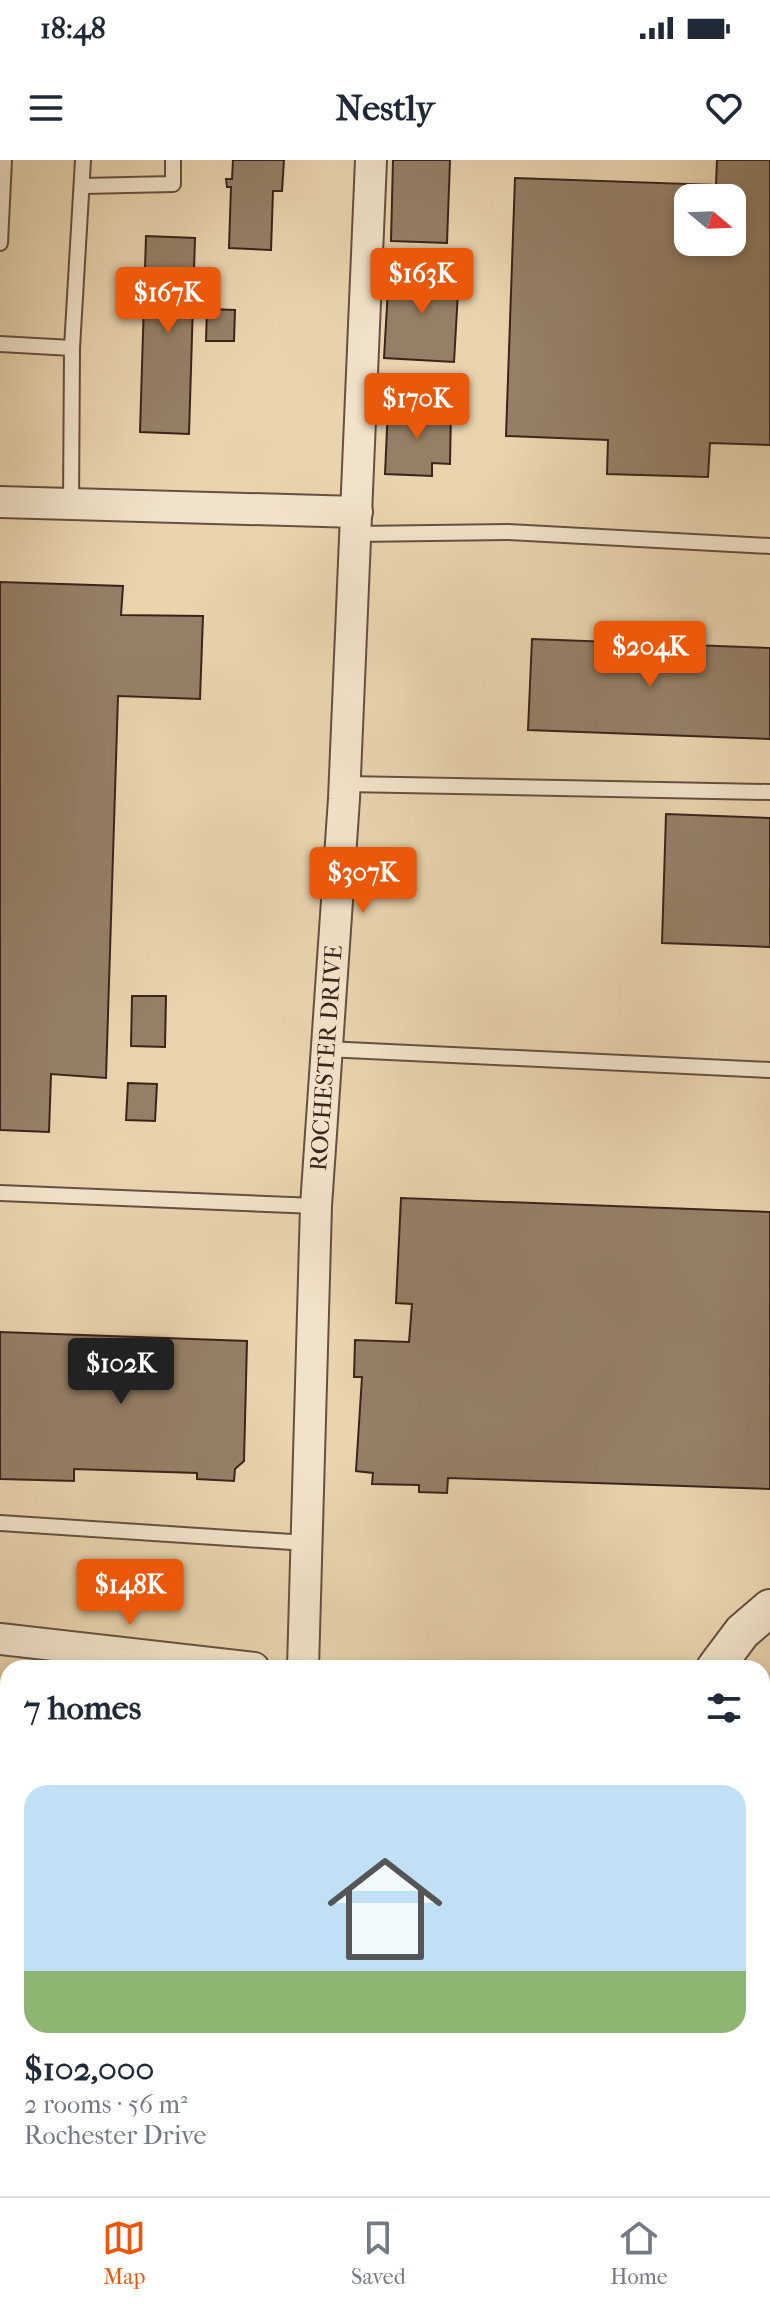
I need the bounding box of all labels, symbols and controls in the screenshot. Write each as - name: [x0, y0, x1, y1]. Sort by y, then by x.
- text: 18:48: [40, 11, 106, 46]
- icon: menu: [24, 86, 68, 130]
- icon: heart: [702, 86, 746, 130]
- text: Nestly: [336, 87, 435, 129]
- north arrow: [674, 184, 746, 256]
- map controls: [674, 184, 746, 256]
- pin: $163K: [366, 248, 478, 316]
- text: $163K: [388, 258, 456, 289]
- pin: $167K: [112, 267, 224, 335]
- text: $167K: [134, 277, 202, 308]
- pin: $170K: [361, 373, 473, 441]
- text: $170K: [382, 383, 452, 414]
- pin: $204K: [594, 621, 706, 689]
- text: $204K: [612, 631, 688, 662]
- pin: $307K: [307, 847, 419, 915]
- text: $307K: [328, 857, 398, 888]
- street label: ROCHESTER DRIVE: [304, 944, 348, 1172]
- pin: $102K: [65, 1338, 177, 1406]
- text: $102K: [86, 1348, 156, 1379]
- pin: $148K: [74, 1559, 186, 1627]
- text: $148K: [95, 1569, 165, 1600]
- icon: filters: [702, 1686, 746, 1730]
- text: 7 homes: [24, 1688, 141, 1728]
- icon: home: [313, 1837, 457, 1981]
- text: $102,000: [24, 2049, 154, 2089]
- text: 2 rooms · 56 m²: [24, 2089, 188, 2120]
- text: Rochester Drive: [24, 2120, 206, 2151]
- tab: Map: [102, 2216, 146, 2290]
- tab: Saved: [351, 2216, 406, 2290]
- tab: Home: [610, 2216, 668, 2290]

